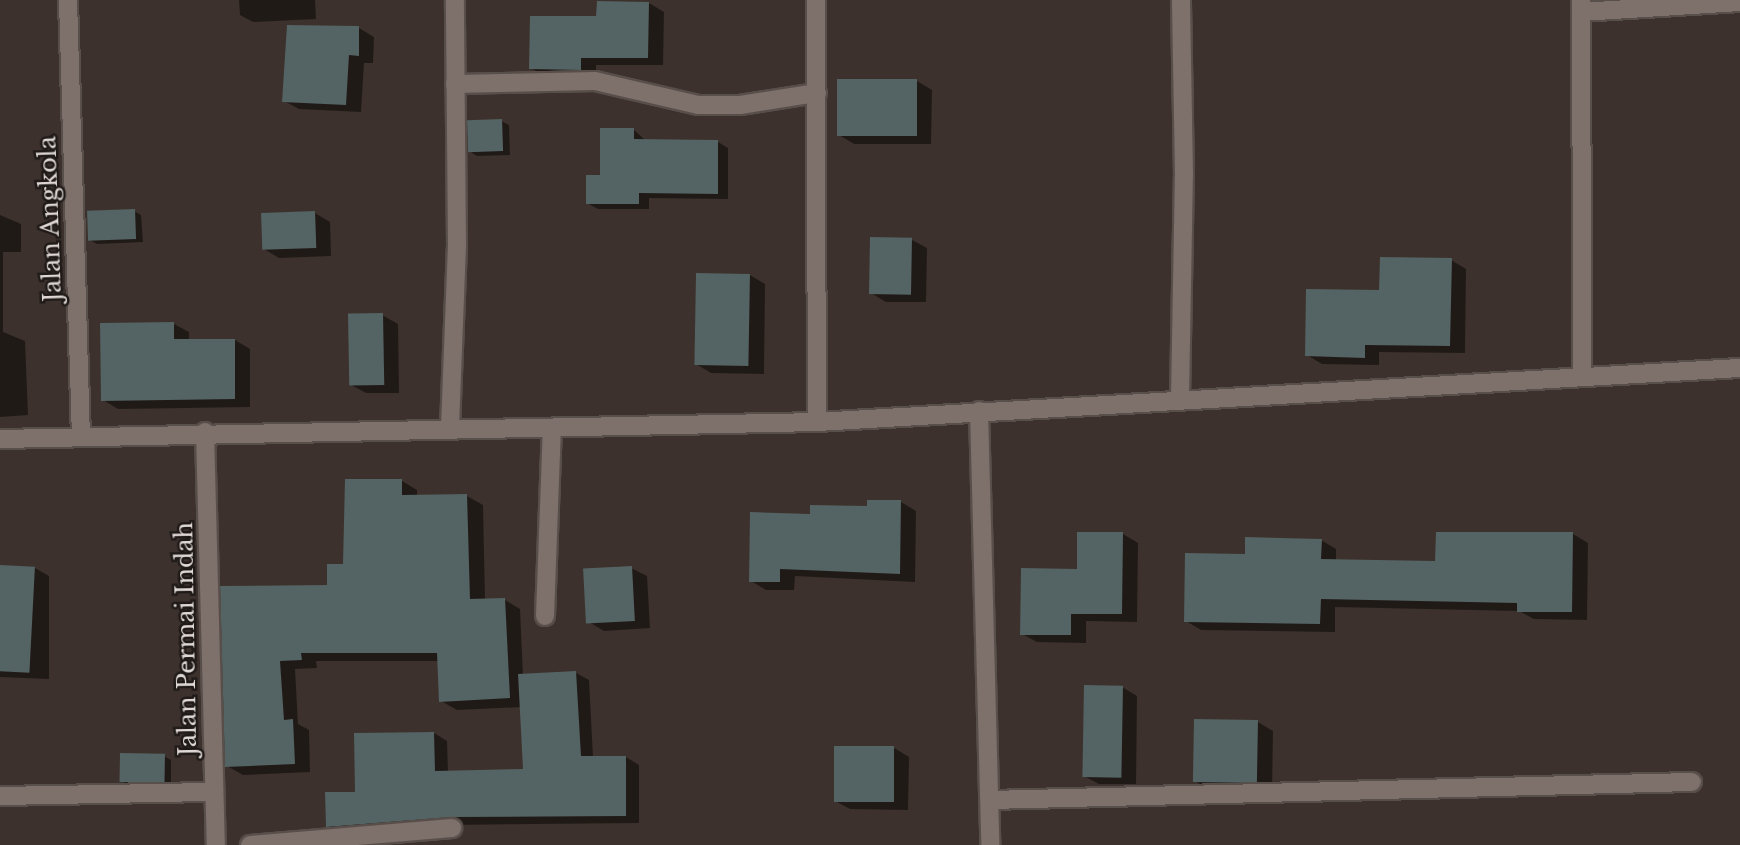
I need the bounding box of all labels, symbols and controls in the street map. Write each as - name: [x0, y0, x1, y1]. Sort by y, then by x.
- street label: Jalan Angkola: [33, 135, 67, 303]
- street label: Jalan Permai Indah: [170, 522, 202, 756]

